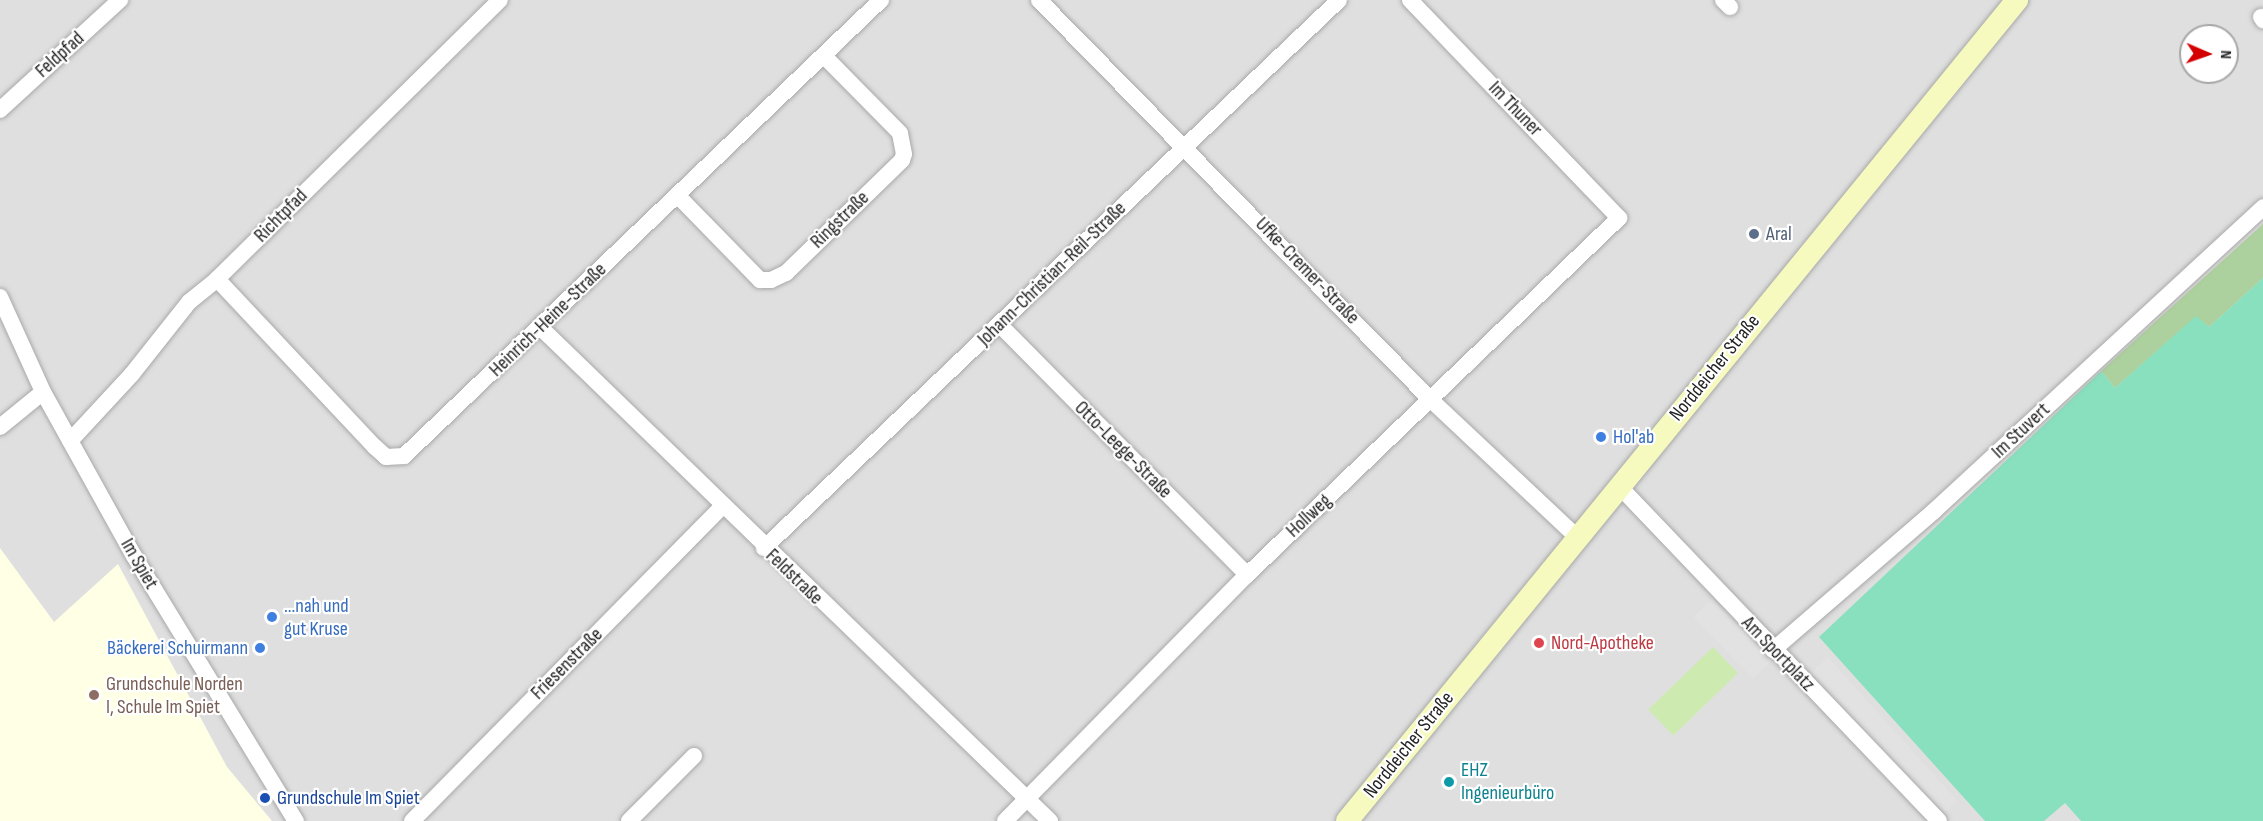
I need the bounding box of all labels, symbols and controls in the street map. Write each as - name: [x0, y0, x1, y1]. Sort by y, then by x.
- north arrow: [2179, 24, 2239, 84]
- street label: Feldpfad: [31, 27, 89, 83]
- text: N: [2216, 50, 2235, 59]
- street label: Im Thuner: [1483, 76, 1547, 142]
- street label: Richtpfad: [249, 184, 313, 248]
- street label: Ringstraße: [806, 186, 874, 254]
- street label: Johann-Christian-Reil-Straße: [973, 197, 1131, 351]
- street label: Ufke-Cremer-Straße: [1250, 213, 1364, 329]
- place label: Aral: [1766, 222, 1792, 246]
- marker: Aral: [1747, 227, 1761, 241]
- street label: Heinrich-Heine-Straße: [484, 258, 612, 382]
- street label: Norddeicher Straße: [1665, 310, 1765, 426]
- street label: Otto-Leege-Straße: [1069, 396, 1177, 504]
- street label: Im Stuvert: [1987, 398, 2055, 464]
- place label: Hol'ab: [1613, 425, 1654, 449]
- marker: Hol'ab: [1594, 430, 1608, 444]
- street label: Hollweg: [1281, 489, 1337, 543]
- street label: Im Spiet: [115, 534, 163, 594]
- street label: Feldstraße: [760, 544, 828, 610]
- place label: ...nah und gut Kruse: [284, 594, 349, 641]
- marker: ...nah und gut Kruse: [265, 610, 279, 624]
- street label: Am Sportplatz: [1736, 611, 1820, 697]
- street label: Friesenstraße: [526, 623, 608, 705]
- place label: Nord-Apotheke: [1551, 631, 1654, 655]
- place label: Bäckerei Schuirmann: [107, 636, 248, 660]
- marker: Nord-Apotheke: [1532, 636, 1546, 650]
- marker: Bäckerei Schuirmann: [253, 641, 267, 655]
- place label: Grundschule Norden I, Schule Im Spiet: [106, 672, 243, 719]
- street label: Norddeicher Straße: [1359, 687, 1459, 803]
- marker: Grundschule Norden I, Schule Im Spiet: [87, 688, 101, 702]
- place label: EHZ Ingenieurbüro: [1461, 759, 1554, 806]
- marker: EHZ Ingenieurbüro: [1442, 775, 1456, 789]
- place label: Grundschule Im Spiet: [277, 786, 420, 810]
- marker: Grundschule Im Spiet: [258, 791, 272, 805]

